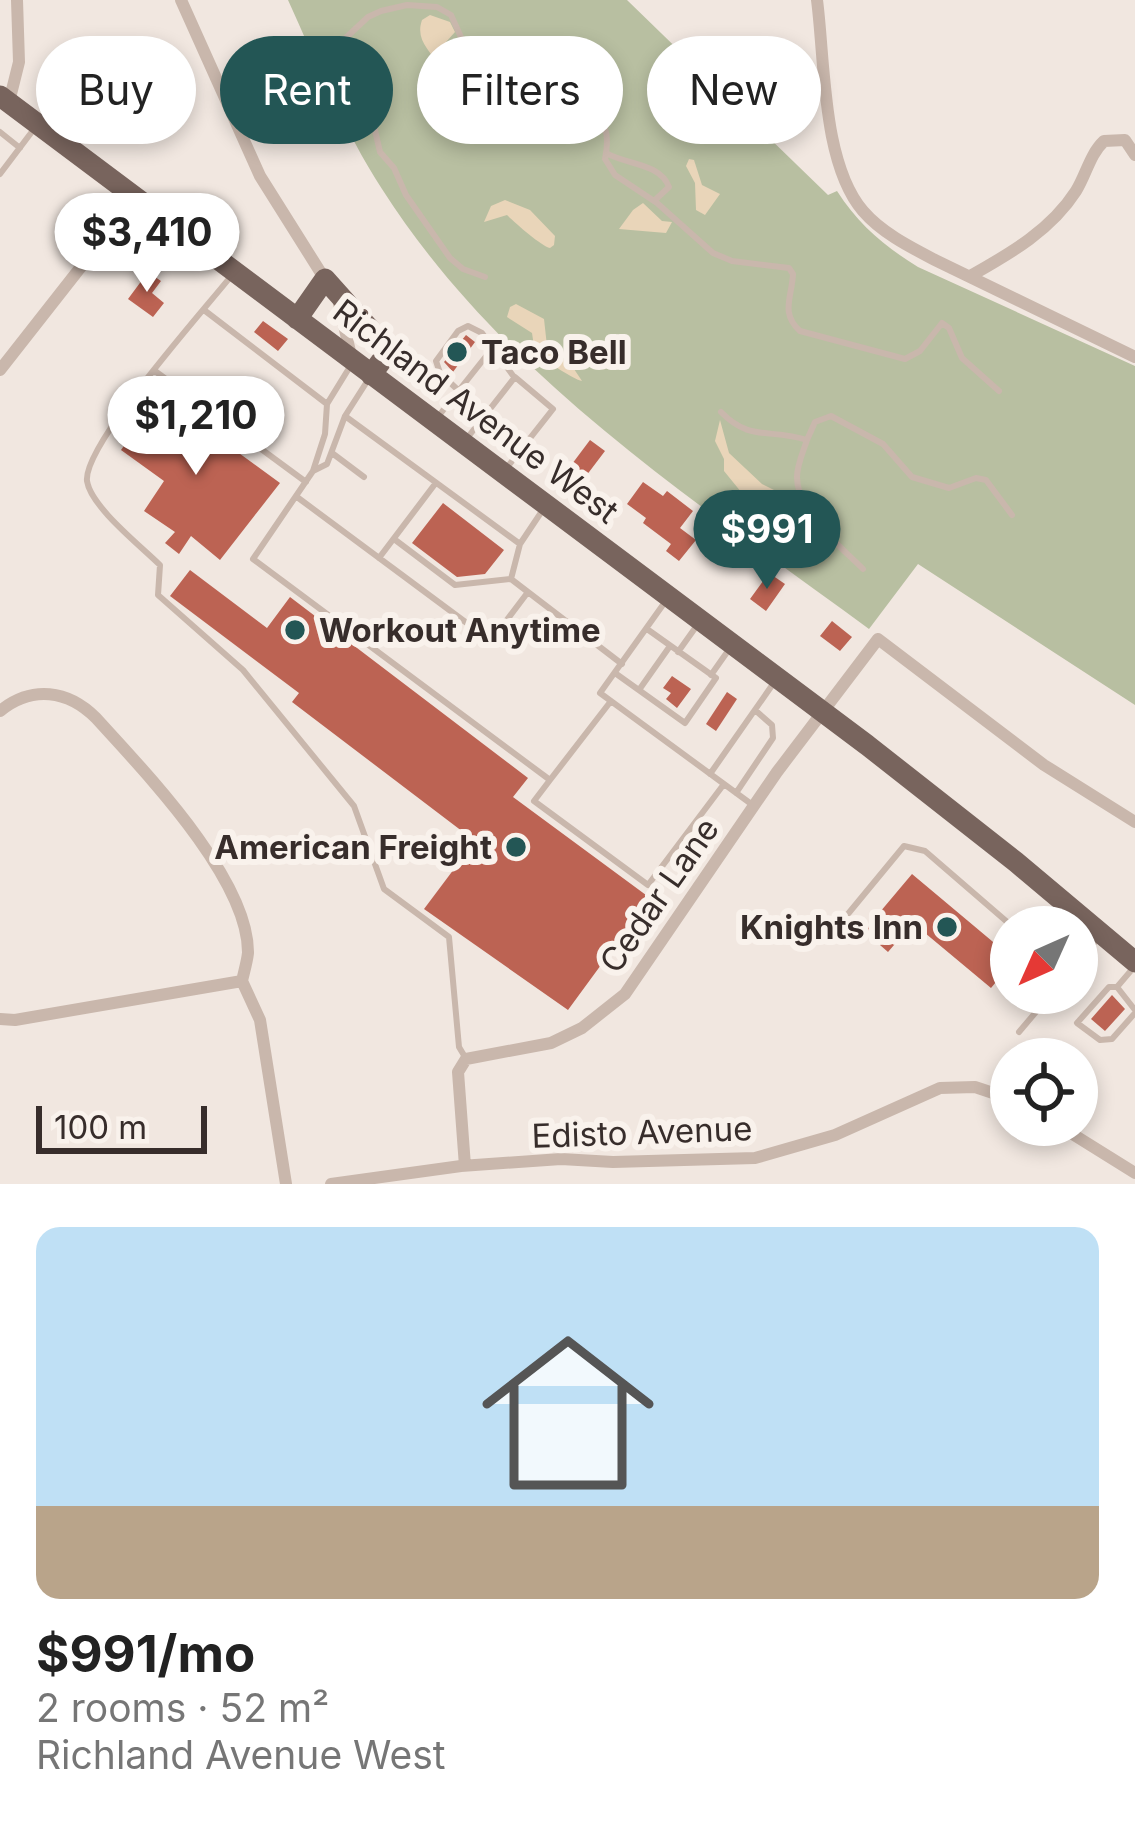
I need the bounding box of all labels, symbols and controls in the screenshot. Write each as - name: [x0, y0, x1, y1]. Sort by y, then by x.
- chip: Buy: [36, 36, 196, 144]
- chip: Rent: [220, 36, 393, 144]
- chip: Filters: [417, 36, 623, 144]
- chip: New: [647, 36, 821, 144]
- pin: $3,410: [49, 193, 245, 295]
- text: $3,410: [82, 208, 212, 255]
- street label: Richland Avenue West: [326, 291, 627, 531]
- place label: Taco Bell: [481, 332, 627, 372]
- marker: Taco Bell: [444, 339, 470, 365]
- pin: $1,210: [98, 376, 294, 478]
- text: $1,210: [134, 391, 258, 438]
- pin: $991: [696, 490, 838, 592]
- text: $991: [720, 505, 814, 552]
- place label: Workout Anytime: [319, 610, 601, 650]
- marker: Workout Anytime: [282, 617, 308, 643]
- street label: Cedar Lane: [591, 810, 727, 980]
- place label: American Freight: [214, 827, 492, 867]
- marker: American Freight: [503, 834, 529, 860]
- north arrow: [990, 906, 1098, 1014]
- map controls: [990, 906, 1098, 1146]
- place label: Knights Inn: [740, 907, 923, 947]
- marker: Knights Inn: [934, 914, 960, 940]
- button: locate: [990, 1038, 1098, 1146]
- scale bar: [36, 1100, 207, 1153]
- text: 100 m: [54, 1107, 147, 1147]
- street label: Edisto Avenue: [531, 1108, 753, 1156]
- icon: home: [460, 1305, 676, 1521]
- text: $991/mo: [36, 1623, 255, 1684]
- text: 2 rooms · 52 m²: [36, 1684, 329, 1731]
- text: Richland Avenue West: [36, 1731, 446, 1778]

